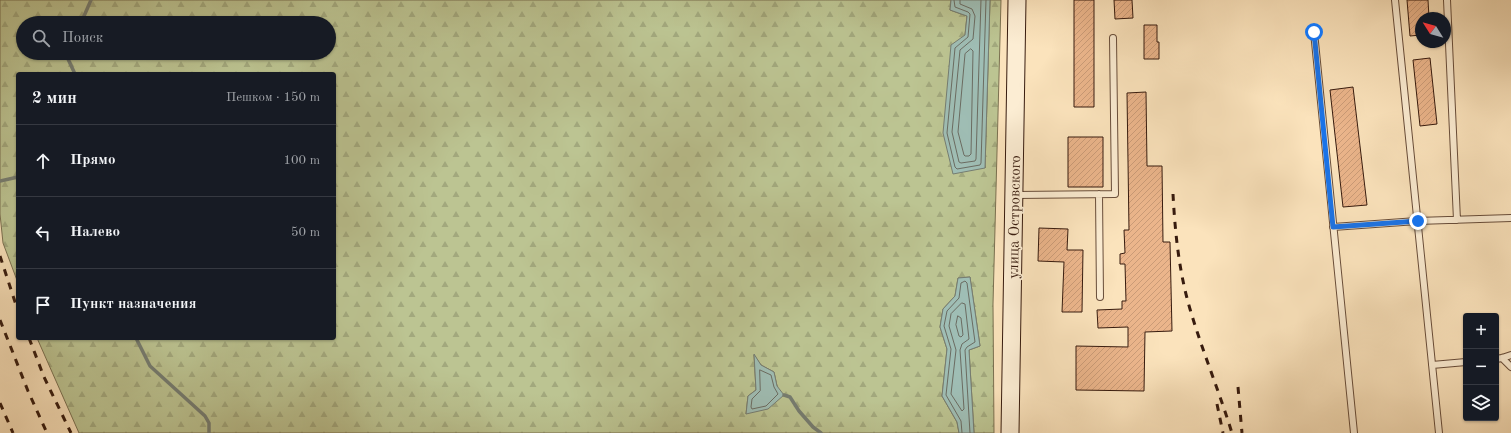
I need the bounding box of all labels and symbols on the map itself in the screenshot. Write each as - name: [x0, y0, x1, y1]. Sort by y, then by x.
- north arrow: [1415, 12, 1451, 48]
- route start: [1305, 23, 1323, 41]
- street label: улица Островского: [1007, 155, 1024, 279]
- route end: [1409, 212, 1427, 230]

